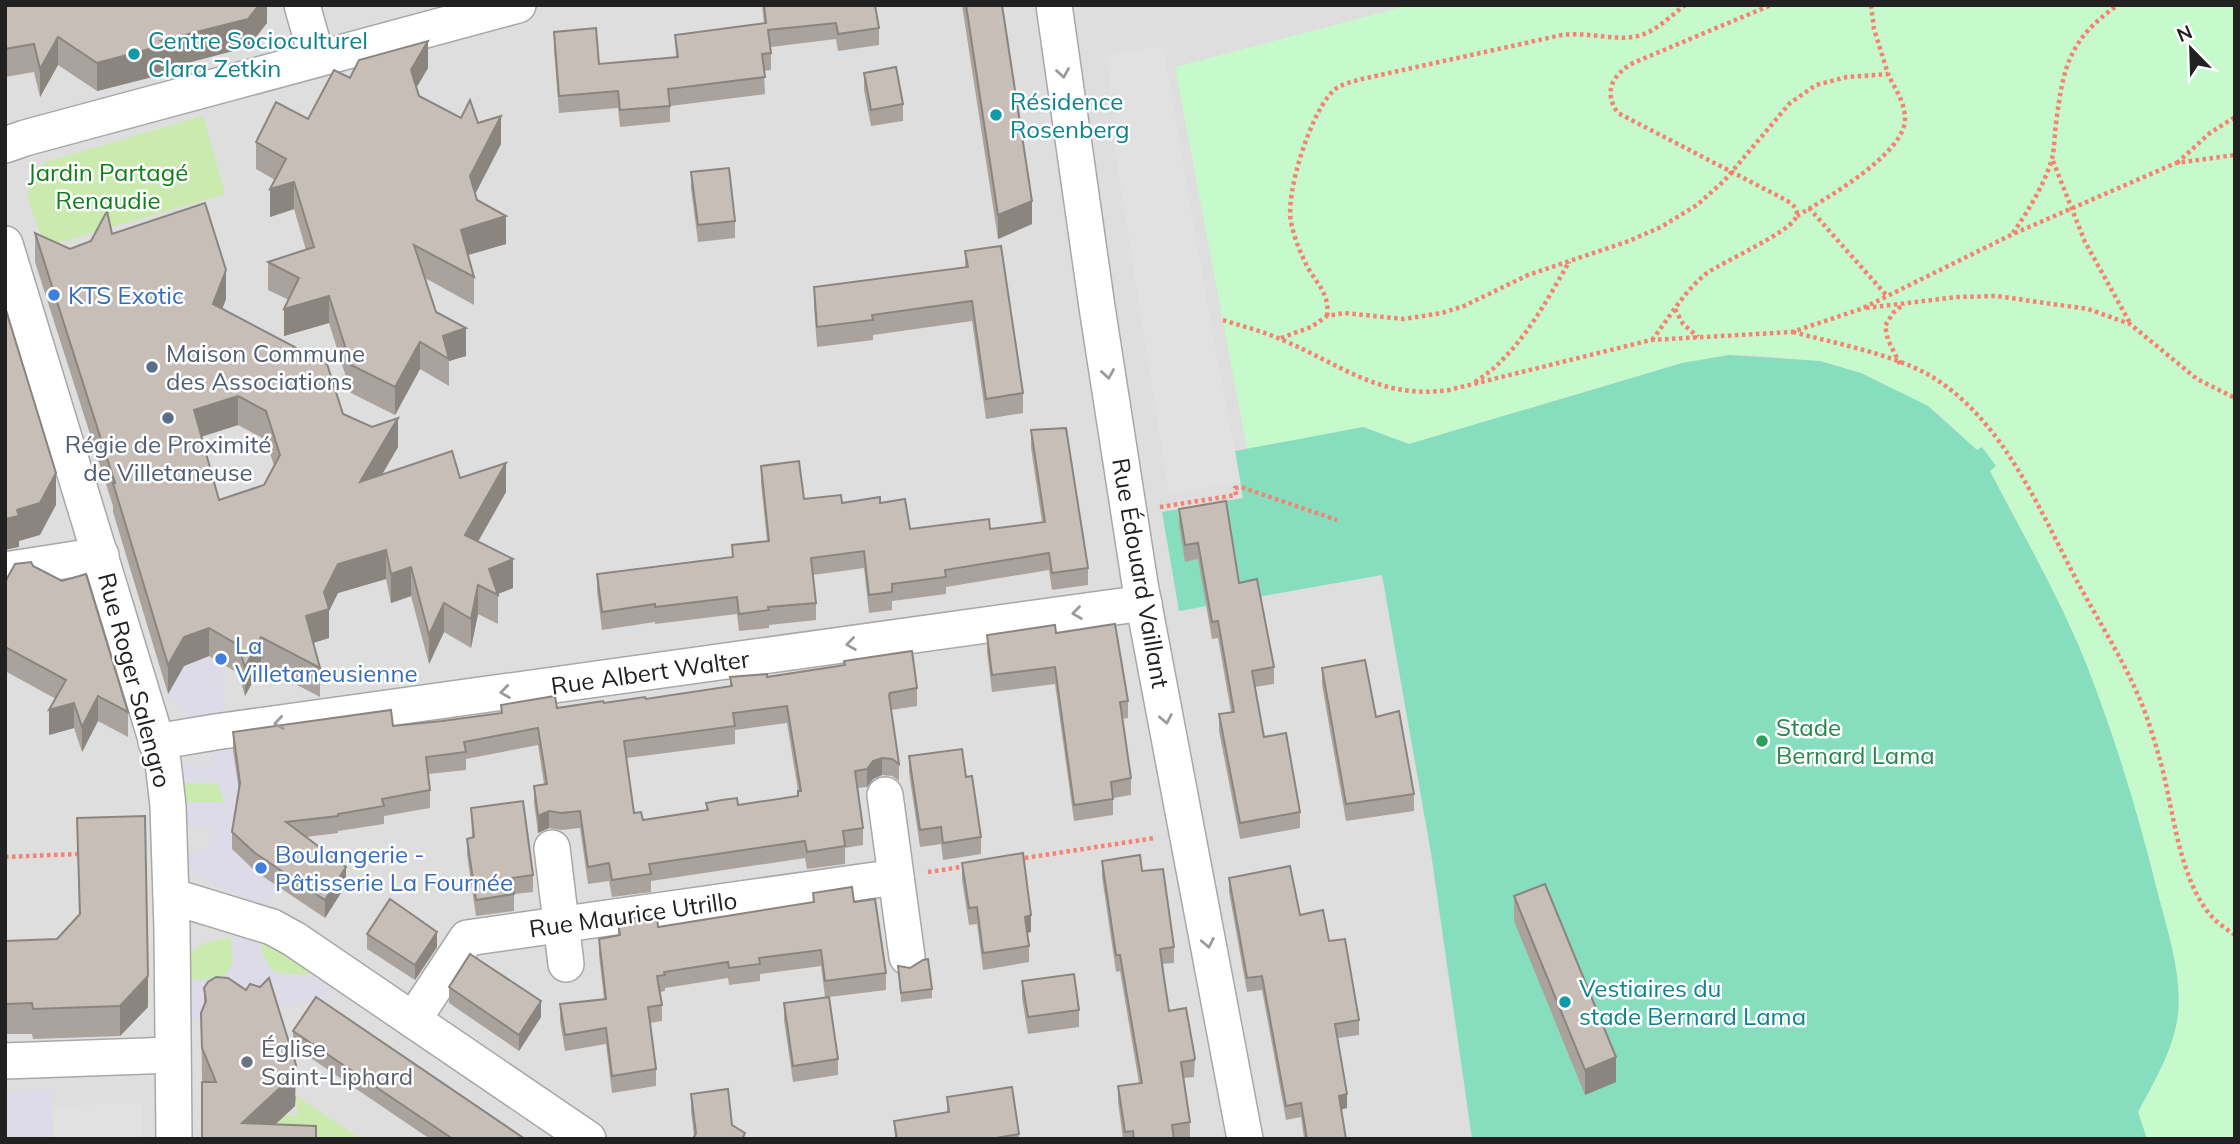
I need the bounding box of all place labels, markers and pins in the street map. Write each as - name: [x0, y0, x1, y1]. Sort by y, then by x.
- place label: Centre Socioculturel Clara Zetkin: [148, 25, 368, 83]
- marker: Centre Socioculturel Clara Zetkin: [126, 46, 142, 62]
- place label: Résidence Rosenberg: [1010, 86, 1130, 144]
- marker: Résidence Rosenberg: [988, 107, 1004, 123]
- place label: KTS Exotic: [68, 280, 184, 310]
- marker: KTS Exotic: [46, 287, 62, 303]
- place label: Maison Commune des Associations: [166, 338, 365, 396]
- marker: Maison Commune des Associations: [144, 359, 160, 375]
- marker: Régie de Proximité de Villetaneuse: [160, 410, 176, 426]
- place label: Régie de Proximité de Villetaneuse: [65, 429, 271, 487]
- place label: La Villetaneusienne: [235, 630, 418, 688]
- marker: La Villetaneusienne: [213, 651, 229, 667]
- place label: Stade Bernard Lama: [1776, 712, 1935, 770]
- marker: Stade Bernard Lama: [1754, 733, 1770, 749]
- place label: Boulangerie - Pâtisserie La Fournée: [275, 839, 513, 897]
- marker: Boulangerie - Pâtisserie La Fournée: [253, 860, 269, 876]
- place label: Vestiaires du stade Bernard Lama: [1579, 973, 1806, 1031]
- marker: Vestiaires du stade Bernard Lama: [1557, 994, 1573, 1010]
- place label: Église Saint-Liphard: [261, 1033, 413, 1091]
- marker: Église Saint-Liphard: [239, 1054, 255, 1070]

